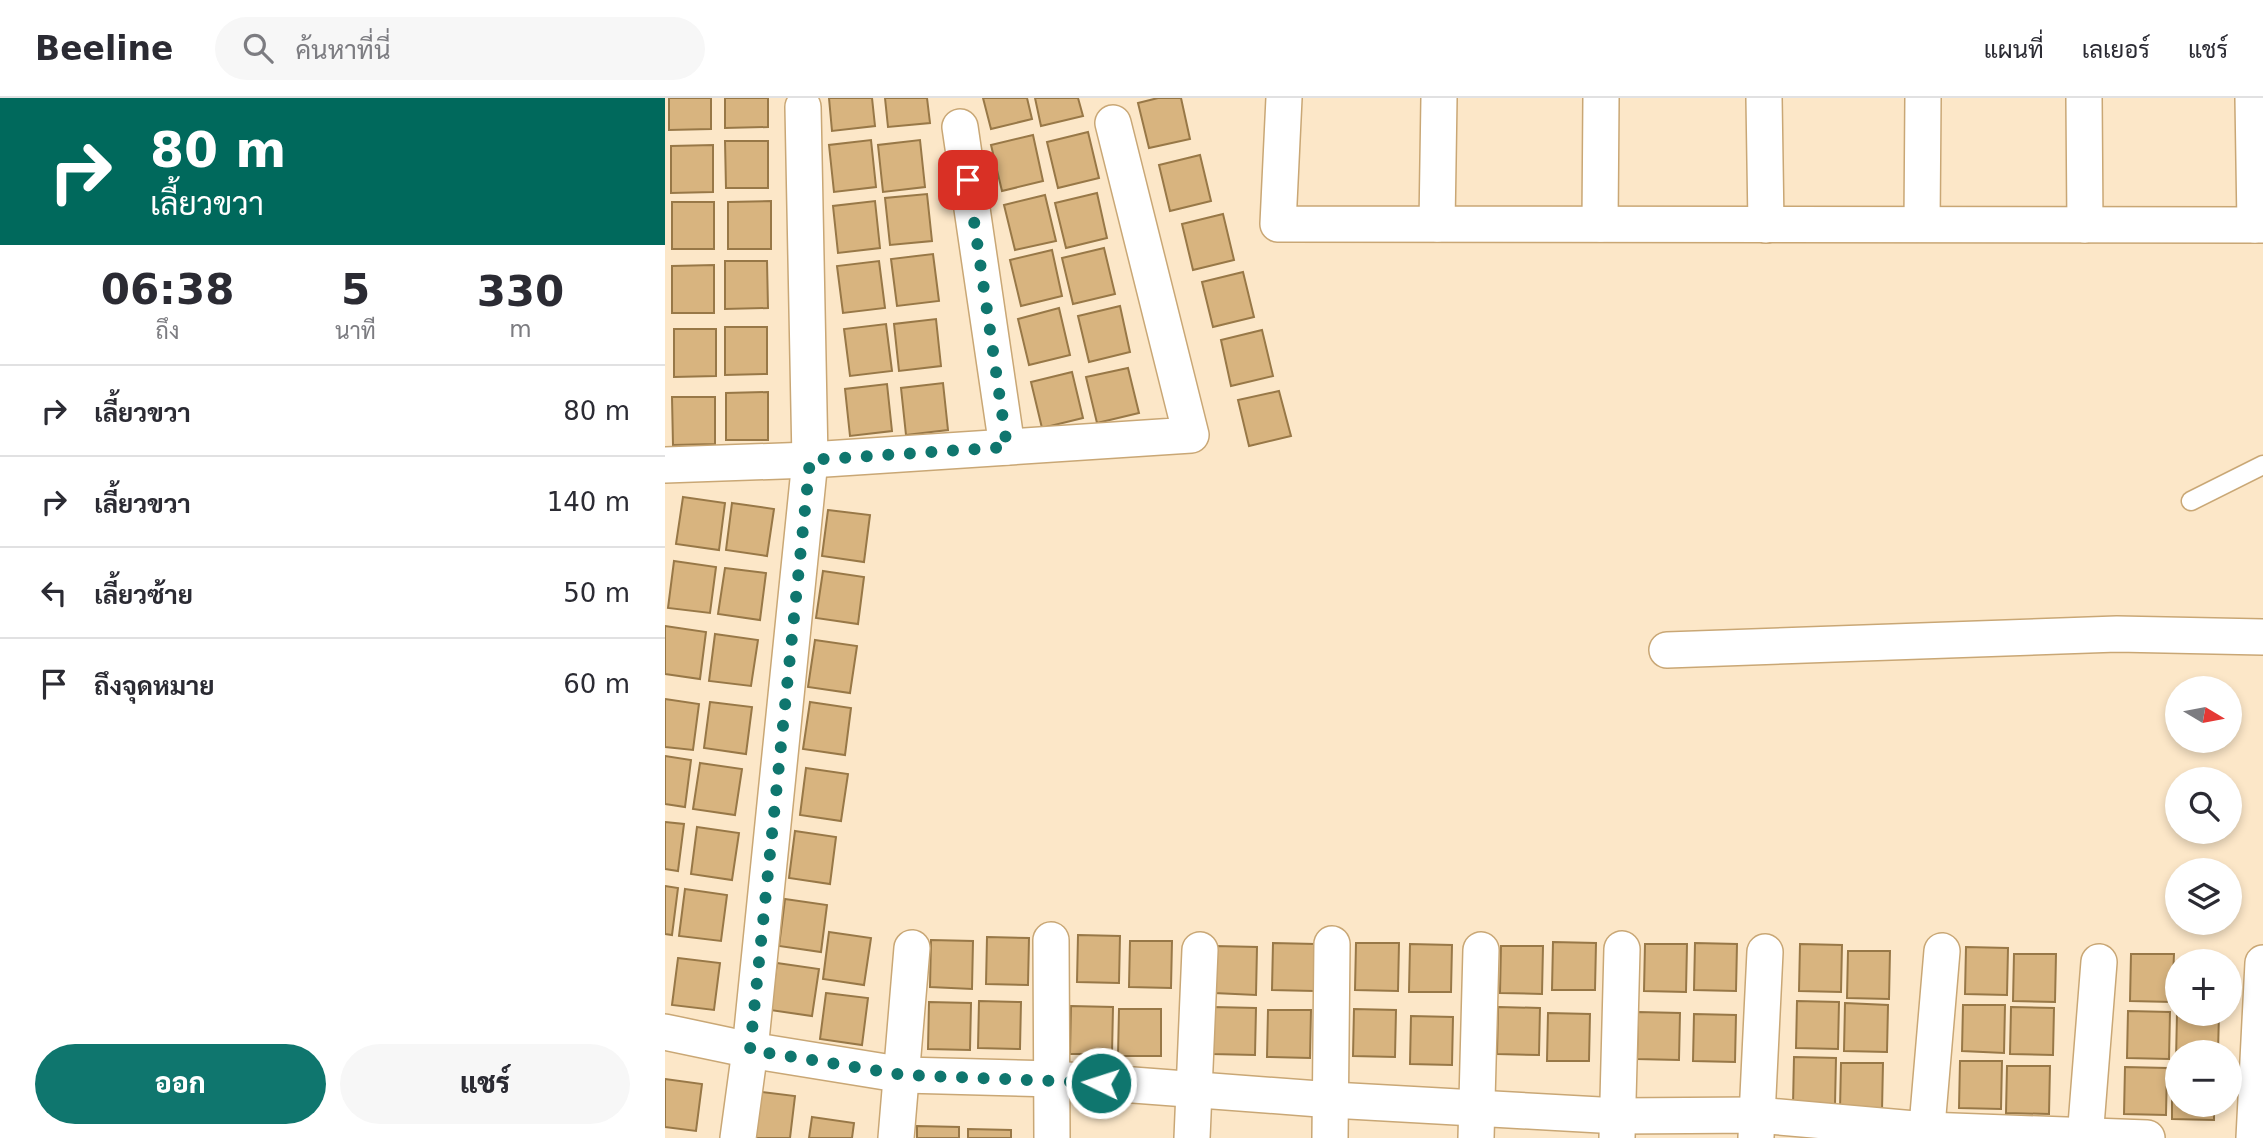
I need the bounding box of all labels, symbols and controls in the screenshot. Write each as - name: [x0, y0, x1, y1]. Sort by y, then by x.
- search box: [215, 17, 705, 80]
- text: Beeline: [35, 29, 173, 68]
- icon: search: [239, 29, 277, 67]
- text: ค้นหาที่นี่: [295, 35, 390, 65]
- text: แผนที่: [1984, 36, 2044, 64]
- text: เลเยอร์: [2082, 36, 2150, 64]
- text: แชร์: [2188, 36, 2228, 64]
- text: 80 m: [150, 122, 286, 179]
- icon: right: [35, 126, 126, 217]
- pin: [938, 150, 998, 210]
- icon: arrive: [949, 161, 987, 199]
- text: เลี้ยวขวา: [150, 185, 264, 223]
- text: 06:38: [101, 265, 234, 314]
- text: 5: [341, 265, 370, 314]
- text: 330: [477, 267, 564, 316]
- text: m: [509, 316, 532, 342]
- text: ถึง: [156, 318, 179, 344]
- text: นาที: [335, 318, 376, 344]
- icon: right: [35, 392, 73, 430]
- text: 80 m: [563, 396, 630, 426]
- text: เลี้ยวขวา: [94, 398, 191, 428]
- icon: right: [35, 483, 73, 521]
- text: 140 m: [547, 487, 630, 517]
- text: เลี้ยวขวา: [94, 489, 191, 519]
- icon: left: [35, 574, 73, 612]
- text: 50 m: [563, 578, 630, 608]
- text: เลี้ยวซ้าย: [94, 580, 193, 610]
- icon: arrive: [35, 665, 73, 703]
- text: 60 m: [563, 669, 630, 699]
- text: ถึงจุดหมาย: [94, 671, 215, 701]
- north arrow: [2165, 676, 2242, 752]
- map controls: [2165, 676, 2242, 1117]
- button: search: [2165, 767, 2242, 844]
- button: layers: [2165, 858, 2242, 935]
- button: +: [2165, 949, 2242, 1026]
- button: −: [2165, 1040, 2242, 1117]
- button: ออก: [35, 1044, 326, 1124]
- button: แชร์: [340, 1044, 630, 1124]
- position arrow: [1064, 1046, 1138, 1120]

